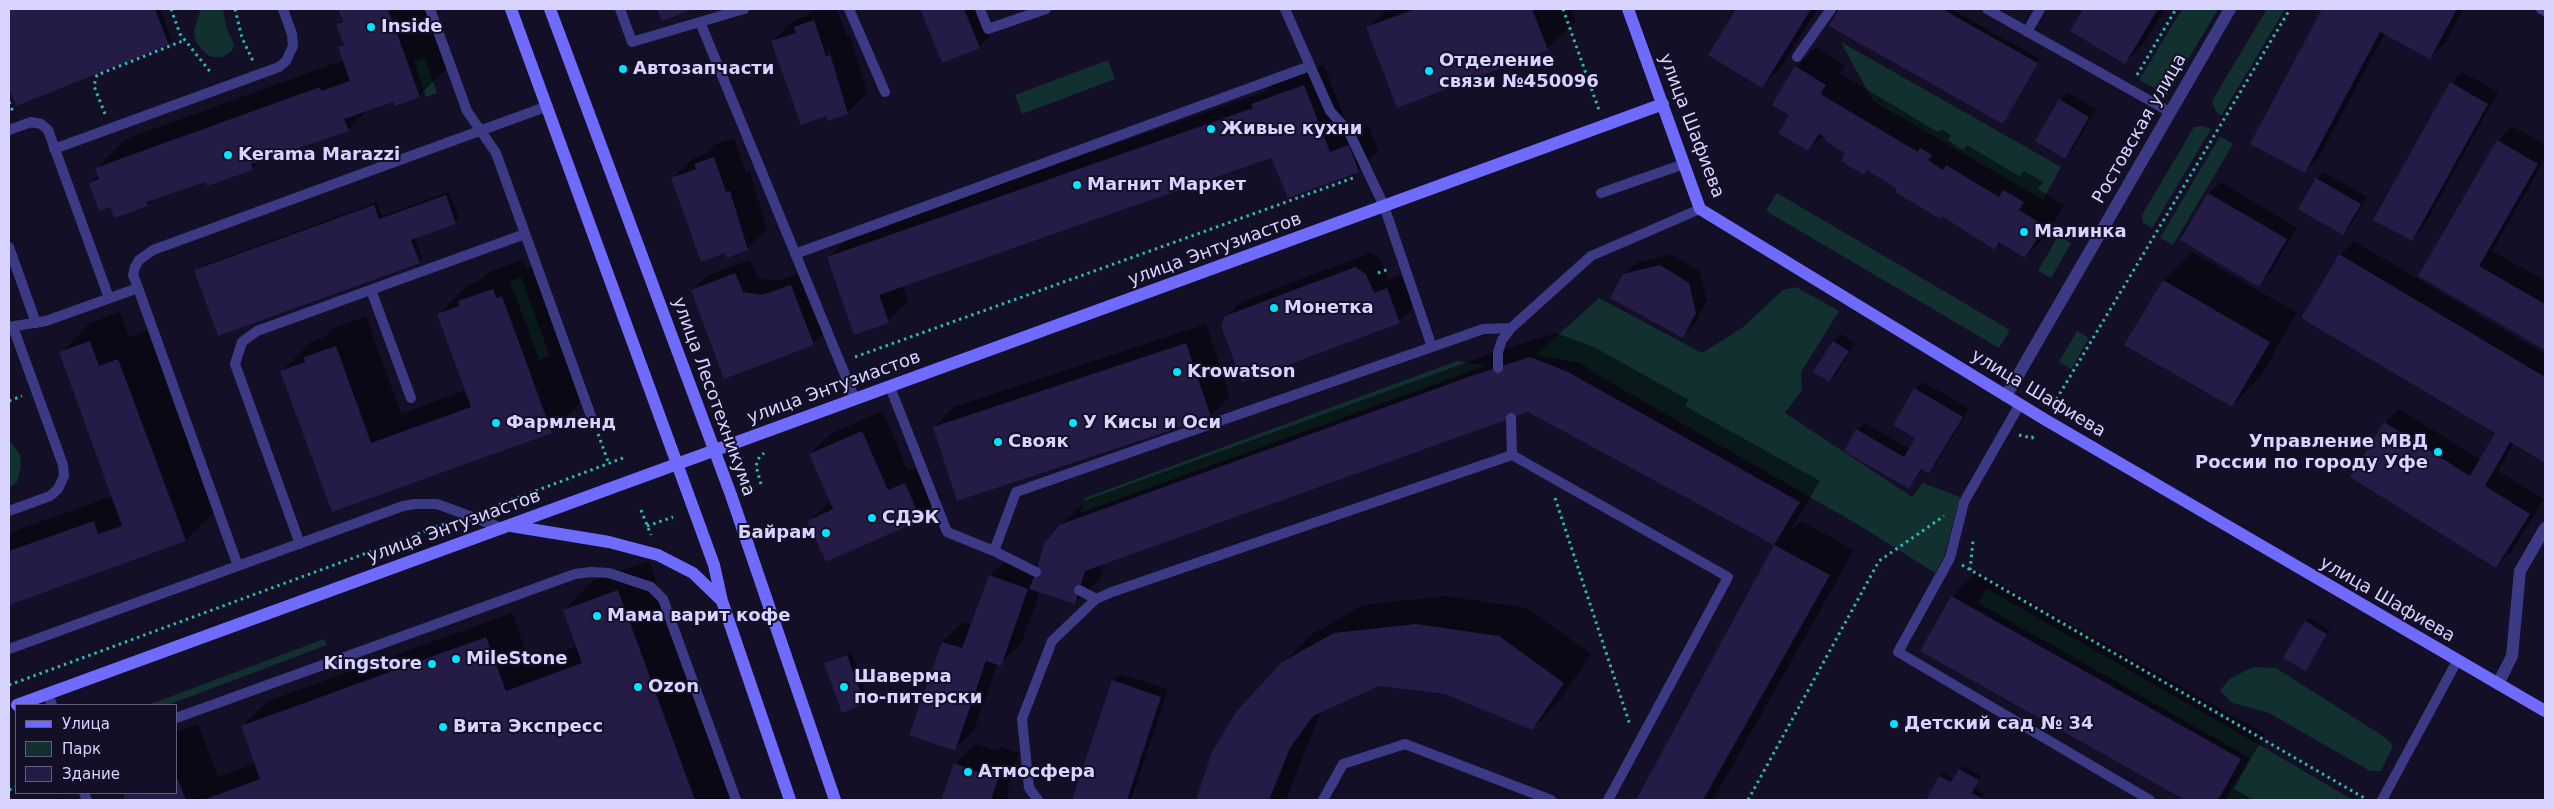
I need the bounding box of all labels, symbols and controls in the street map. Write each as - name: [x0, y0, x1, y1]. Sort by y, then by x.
- place label: Inside: [381, 16, 442, 38]
- marker: Inside: [365, 21, 377, 33]
- place label: Отделение связи №450096: [1439, 50, 1599, 92]
- street label: Ростовская улица: [2088, 50, 2192, 208]
- street label: улица Шафиева: [1654, 51, 1728, 201]
- place label: Автозапчасти: [633, 58, 774, 80]
- marker: Автозапчасти: [617, 63, 629, 75]
- marker: Отделение связи №450096: [1423, 65, 1435, 77]
- place label: Живые кухни: [1221, 118, 1362, 140]
- marker: Живые кухни: [1205, 123, 1217, 135]
- place label: Kerama Marazzi: [238, 144, 400, 166]
- marker: Kerama Marazzi: [222, 149, 234, 161]
- place label: Магнит Маркет: [1087, 174, 1246, 196]
- marker: Магнит Маркет: [1071, 179, 1083, 191]
- street label: улица Энтузиастов: [1125, 209, 1305, 291]
- place label: Малинка: [2034, 221, 2127, 243]
- marker: Малинка: [2018, 226, 2030, 238]
- street label: улица Лесотехникума: [667, 295, 759, 499]
- place label: Монетка: [1284, 297, 1374, 319]
- marker: Монетка: [1268, 302, 1280, 314]
- street label: улица Шафиева: [1967, 345, 2109, 443]
- street label: улица Энтузиастов: [744, 347, 924, 429]
- place label: Krowatson: [1187, 361, 1295, 383]
- marker: Krowatson: [1171, 366, 1183, 378]
- place label: Фармленд: [506, 412, 616, 434]
- place label: У Кисы и Оси: [1083, 412, 1221, 434]
- marker: Фармленд: [490, 417, 502, 429]
- marker: У Кисы и Оси: [1067, 417, 1079, 429]
- place label: Свояк: [1008, 431, 1069, 453]
- place label: Управление МВД России по городу Уфе: [2195, 431, 2428, 474]
- marker: Свояк: [992, 436, 1004, 448]
- marker: Управление МВД России по городу Уфе: [2432, 446, 2444, 458]
- street label: улица Энтузиастов: [364, 486, 544, 568]
- place label: СДЭК: [882, 507, 939, 529]
- marker: СДЭК: [866, 512, 878, 524]
- place label: Байрам: [738, 522, 816, 544]
- marker: Байрам: [820, 527, 832, 539]
- street label: улица Шафиева: [2315, 552, 2459, 648]
- place label: Мама варит кофе: [607, 605, 791, 627]
- marker: Мама варит кофе: [591, 610, 603, 622]
- place label: MileStone: [466, 648, 567, 670]
- place label: Kingstore: [323, 653, 422, 675]
- marker: MileStone: [450, 653, 462, 665]
- marker: Kingstore: [426, 658, 438, 670]
- place label: Шаверма по-питерски: [854, 666, 982, 709]
- place label: Ozon: [648, 676, 699, 698]
- marker: Ozon: [632, 681, 644, 693]
- marker: Шаверма по-питерски: [838, 681, 850, 693]
- legend: [15, 704, 178, 794]
- place label: Детский сад № 34: [1904, 713, 2094, 735]
- text: Улица: [62, 715, 110, 733]
- place label: Вита Экспресс: [453, 716, 603, 738]
- marker: Детский сад № 34: [1888, 718, 1900, 730]
- marker: Вита Экспресс: [437, 721, 449, 733]
- text: Парк: [62, 740, 101, 758]
- place label: Атмосфера: [978, 761, 1095, 783]
- text: Здание: [62, 765, 120, 783]
- marker: Атмосфера: [962, 766, 974, 778]

